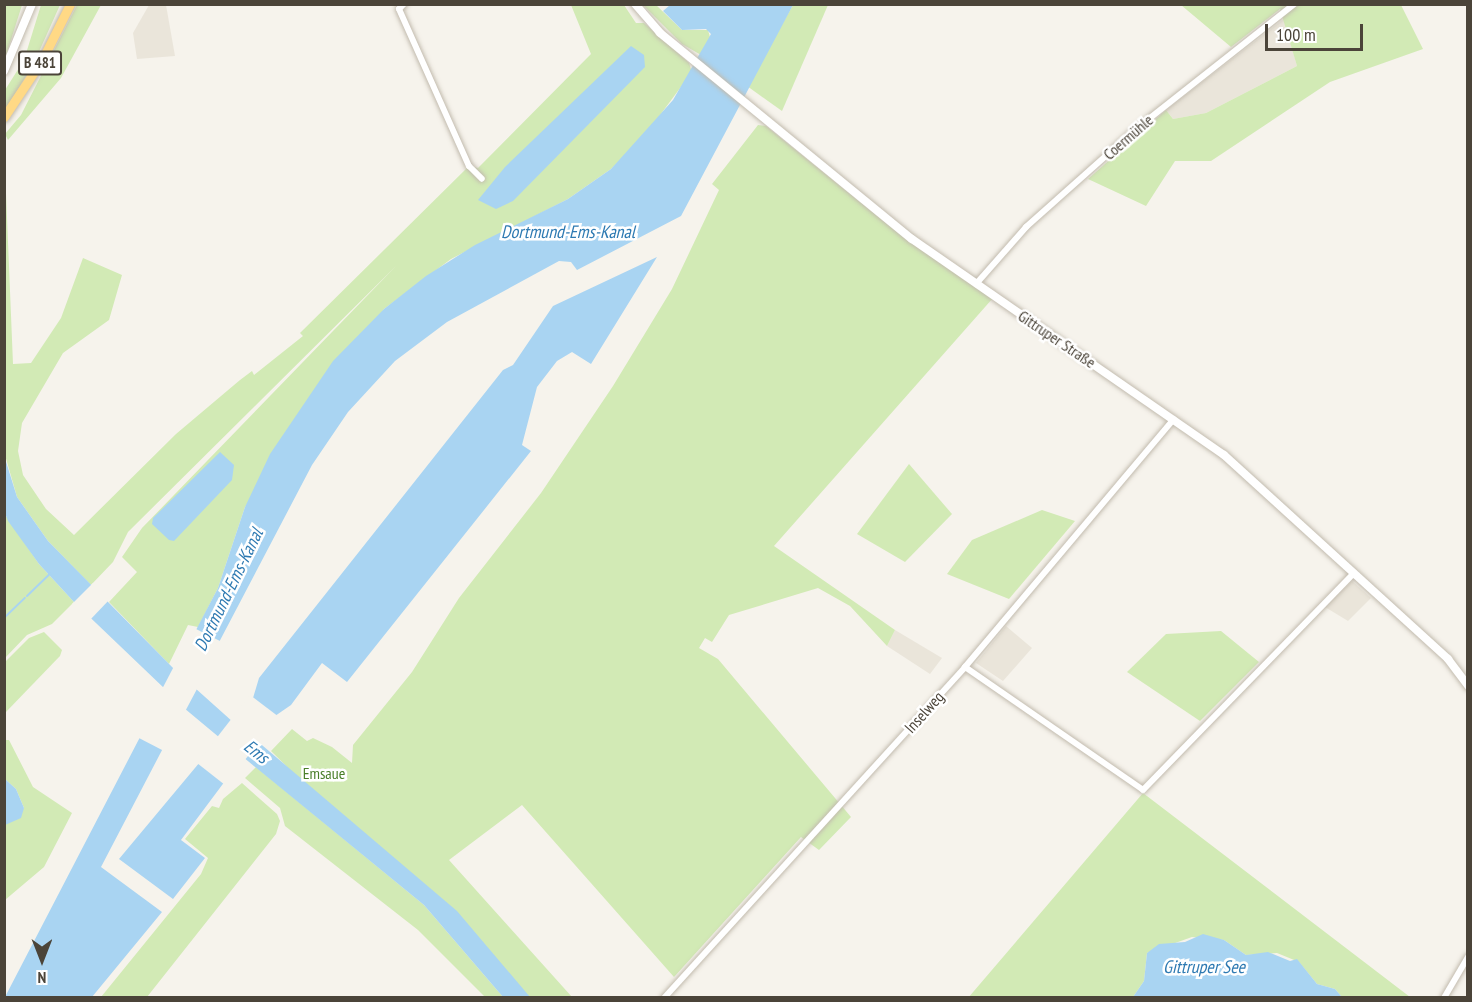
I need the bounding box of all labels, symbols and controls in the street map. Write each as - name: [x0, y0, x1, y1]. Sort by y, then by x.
- scale bar: [1268, 12, 1366, 50]
- text: 100 m: [1276, 23, 1316, 46]
- road number: B 481: [18, 51, 63, 75]
- street label: Coermühle: [1099, 110, 1157, 164]
- water label: Dortmund-Ems-Kanal: [501, 221, 635, 243]
- street label: Gittruper Straße: [1015, 306, 1099, 372]
- water label: Dortmund-Ems-Kanal: [190, 525, 268, 655]
- street label: Inselweg: [900, 687, 948, 737]
- water label: Ems: [239, 736, 273, 768]
- park label: Emsaue: [303, 763, 345, 783]
- north arrow: [12, 930, 72, 990]
- water label: Gittruper See: [1163, 956, 1245, 978]
- text: N: [38, 968, 46, 988]

